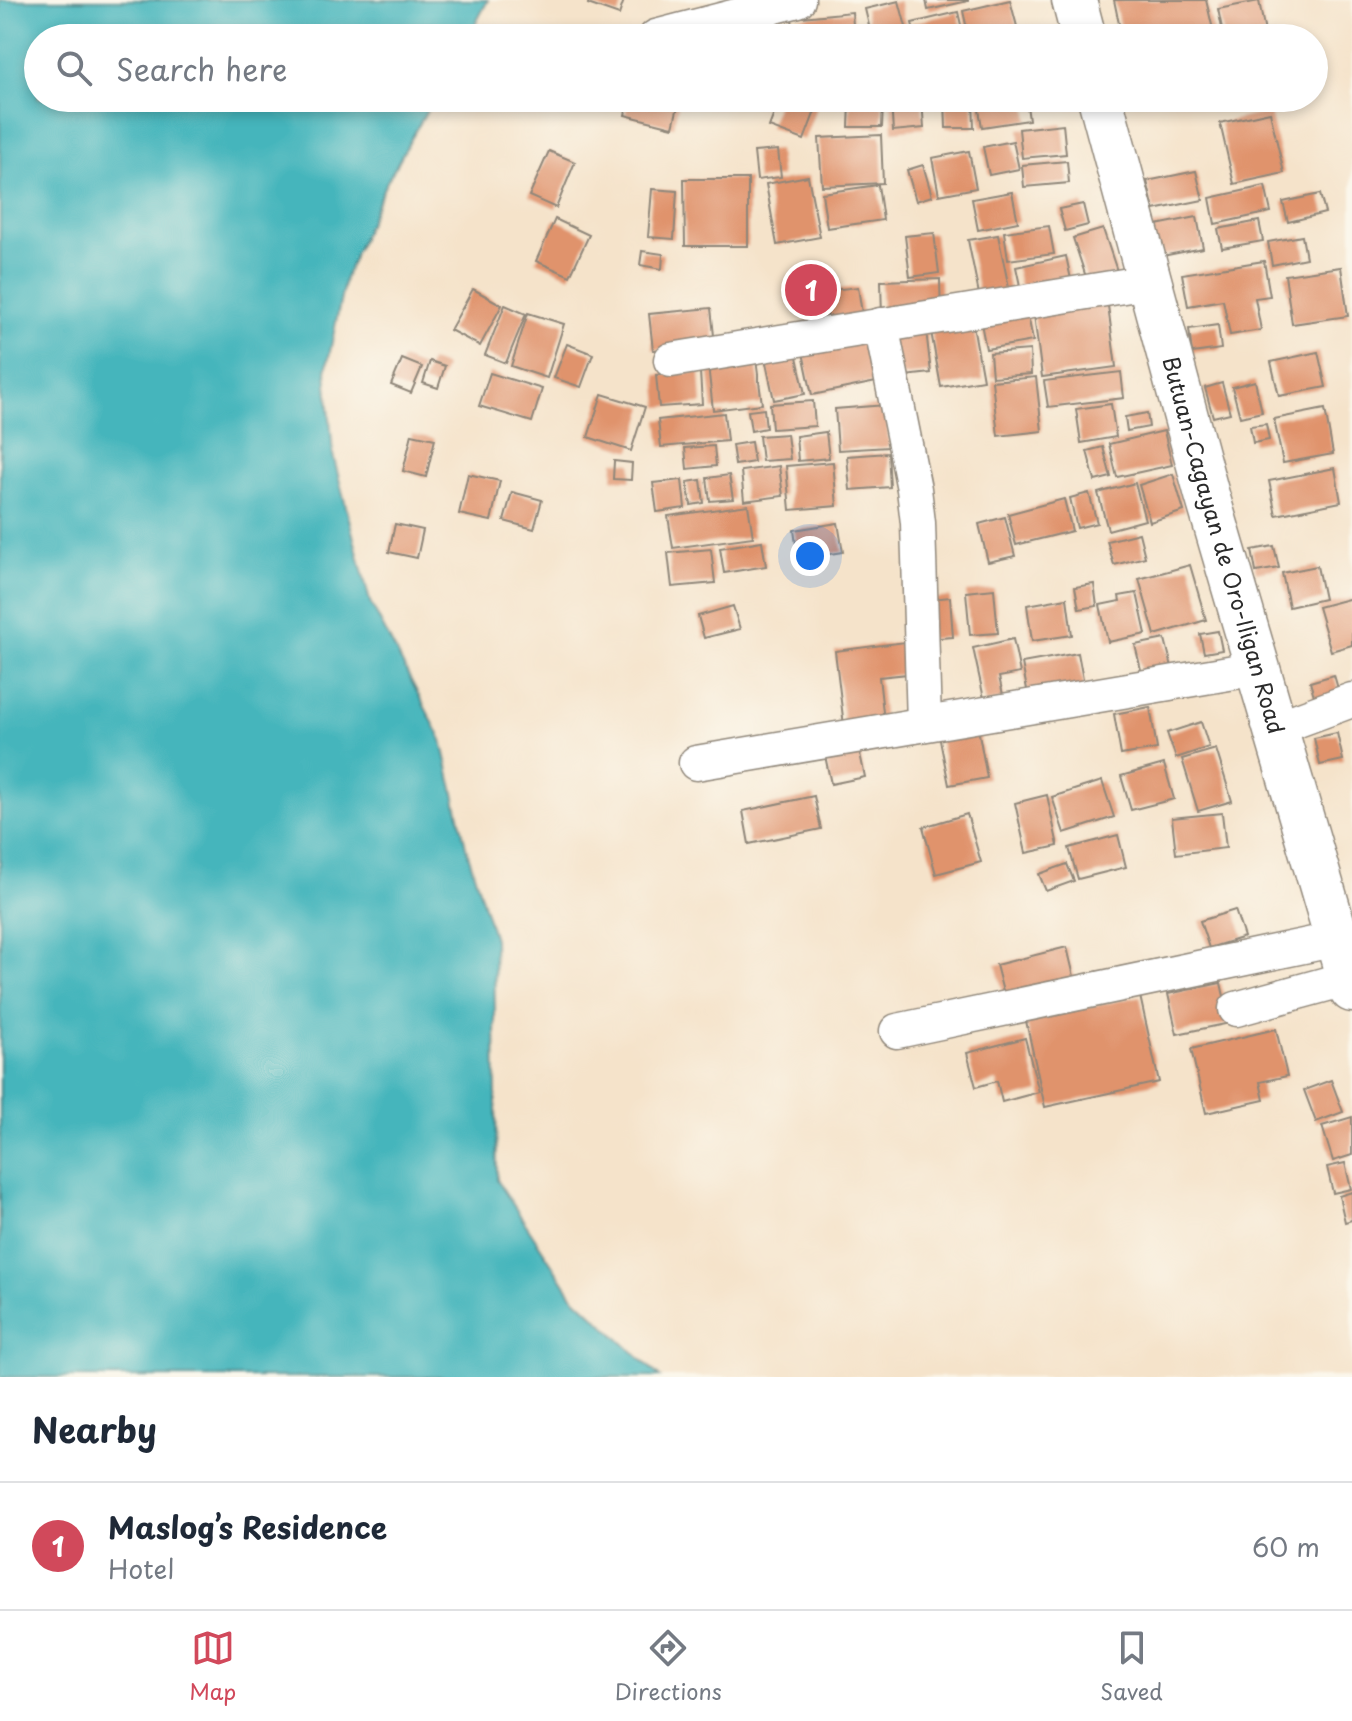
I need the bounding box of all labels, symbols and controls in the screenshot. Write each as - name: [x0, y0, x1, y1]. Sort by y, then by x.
- search box: [24, 24, 1328, 112]
- icon: search: [52, 46, 96, 90]
- text: Search here: [116, 46, 288, 91]
- pin: 1: [785, 260, 837, 320]
- street label: Butuan-Cagayan de Oro-Iligan Road: [1155, 353, 1294, 738]
- your location: [790, 536, 830, 576]
- text: Nearby: [32, 1403, 157, 1455]
- text: Maslog’s Residence: [108, 1504, 387, 1549]
- text: 1: [52, 1527, 64, 1566]
- text: 60 m: [1252, 1527, 1320, 1566]
- text: Hotel: [108, 1549, 174, 1588]
- tab: Map: [189, 1626, 236, 1707]
- tab: Directions: [615, 1626, 722, 1707]
- tab: Saved: [1100, 1626, 1163, 1707]

